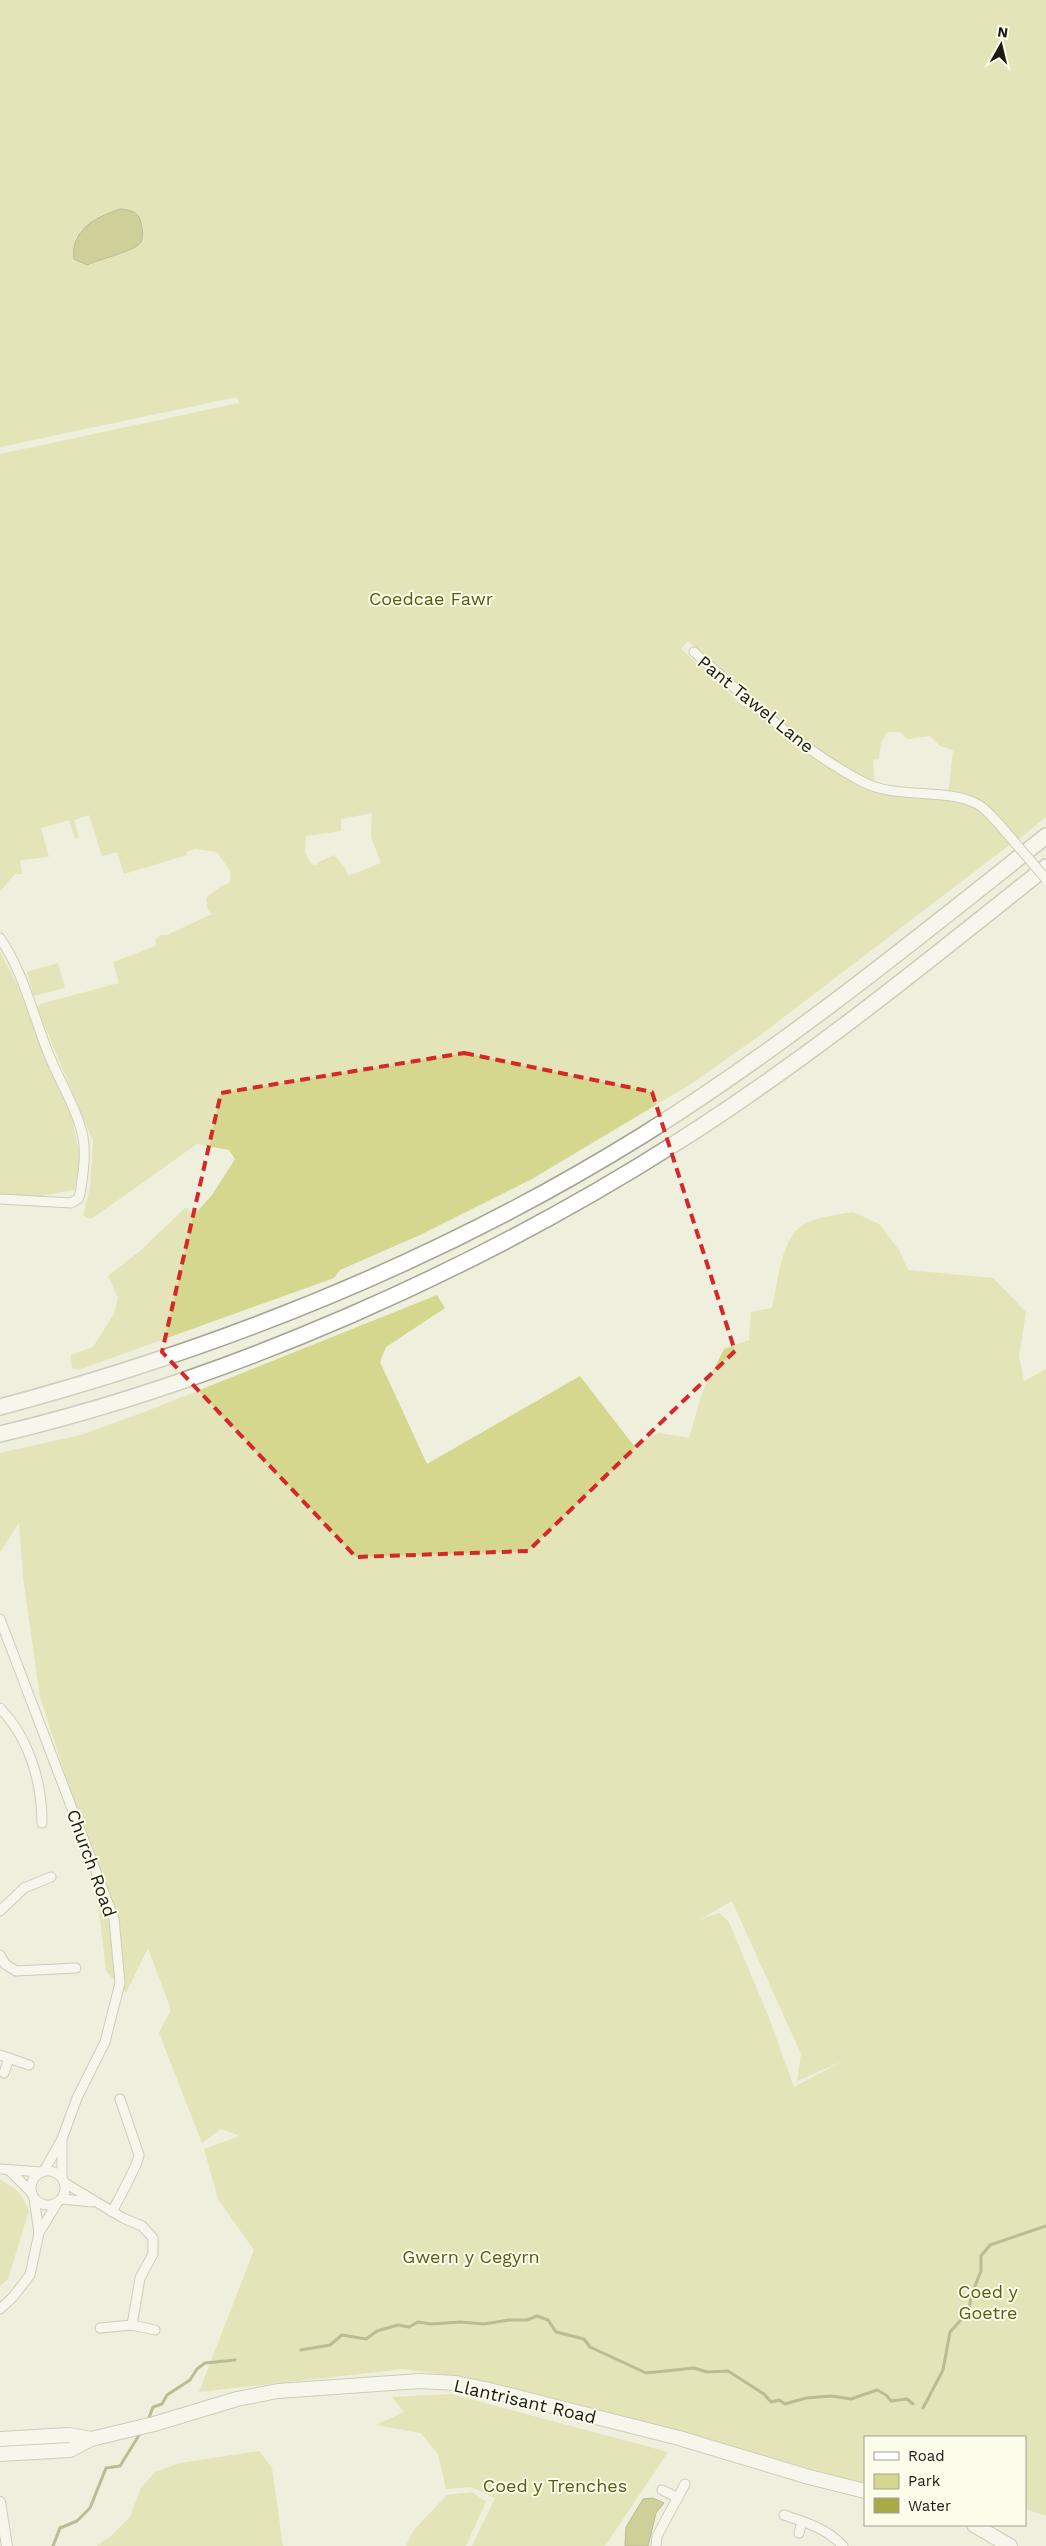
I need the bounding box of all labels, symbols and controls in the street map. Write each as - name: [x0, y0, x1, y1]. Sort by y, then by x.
- north arrow: [976, 20, 1026, 70]
- text: N: [997, 23, 1009, 41]
- park label: Coedcae Fawr: [369, 588, 493, 609]
- street label: Pant Tawel Lane: [694, 651, 818, 757]
- street label: Church Road: [63, 1806, 121, 1920]
- park label: Gwern y Cegyrn: [402, 2246, 540, 2267]
- park label: Coed y Goetre: [958, 2281, 1019, 2323]
- street label: Llantrisant Road: [452, 2374, 598, 2428]
- legend: [864, 2436, 1026, 2526]
- text: Road: [908, 2447, 945, 2465]
- text: Park: [908, 2472, 941, 2490]
- park label: Coed y Trenches: [483, 2475, 627, 2496]
- text: Water: [908, 2497, 951, 2515]

